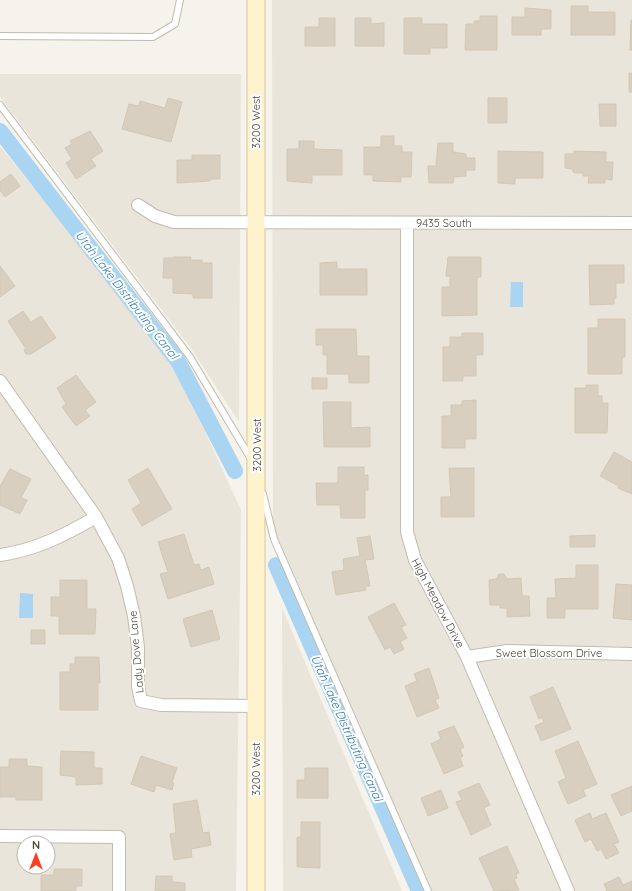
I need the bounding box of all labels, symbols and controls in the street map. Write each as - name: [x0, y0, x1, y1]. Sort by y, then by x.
- street label: 3200 West: [249, 95, 263, 149]
- street label: 9435 South: [416, 216, 472, 230]
- water label: Utah Lake Distributing Canal: [72, 228, 182, 363]
- street label: 3200 West: [250, 418, 264, 472]
- street label: High Meadow Drive: [408, 556, 468, 650]
- street label: Lady Dove Lane: [125, 610, 147, 694]
- street label: Sweet Blossom Drive: [496, 646, 602, 660]
- water label: Utah Lake Distributing Canal: [308, 653, 387, 805]
- street label: 3200 West: [249, 742, 263, 796]
- north arrow: [16, 835, 56, 875]
- text: N: [32, 838, 40, 852]

